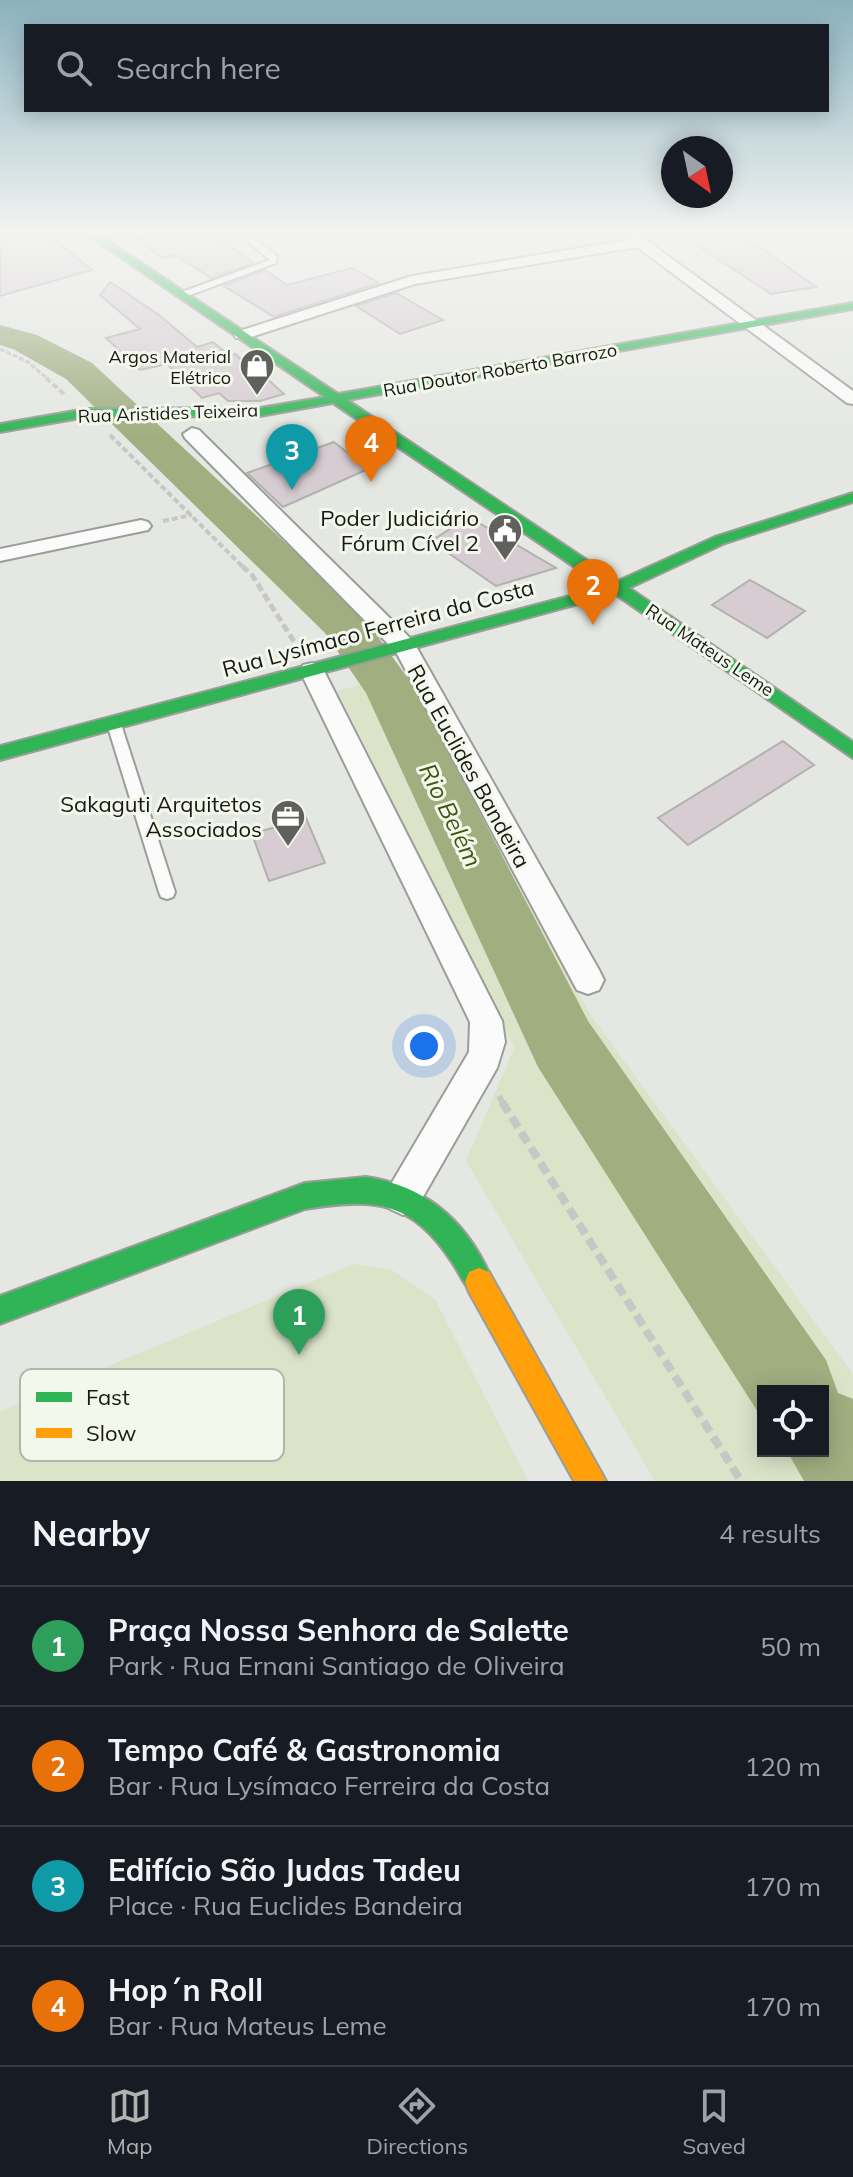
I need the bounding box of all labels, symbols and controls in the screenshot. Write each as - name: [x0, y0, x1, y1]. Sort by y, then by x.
- search box: [24, 24, 829, 112]
- icon: search: [52, 46, 96, 90]
- text: Search here: [116, 49, 281, 87]
- north arrow: [661, 136, 733, 208]
- street label: Rua Doutor Roberto Barrozo: [381, 338, 619, 402]
- place label: Argos Material Elétrico: [108, 345, 231, 389]
- shop icon: Argos Material Elétrico: [238, 347, 276, 397]
- street label: Rua Aristides Teixeira: [77, 398, 259, 428]
- pin: 4: [345, 416, 397, 482]
- pin: 3: [266, 424, 318, 490]
- place label: Poder Judiciário Fórum Cível 2: [320, 504, 479, 557]
- public building icon: Poder Judiciário Fórum Cível 2: [486, 512, 524, 562]
- pin: 2: [567, 559, 619, 625]
- street label: Rua Lysímaco Ferreira da Costa: [219, 573, 537, 683]
- street label: Rua Mateus Leme: [642, 599, 778, 701]
- street label: Rua Euclides Bandeira: [401, 659, 537, 873]
- water label: Rio Belém: [413, 758, 489, 872]
- place label: Sakaguti Arquitetos Associados: [60, 790, 262, 843]
- office icon: Sakaguti Arquitetos Associados: [269, 798, 307, 848]
- your location: [404, 1026, 444, 1066]
- pin: 1: [273, 1289, 325, 1355]
- legend: [20, 1369, 284, 1461]
- text: Fast: [86, 1383, 130, 1411]
- map controls: [757, 1385, 829, 1457]
- button: locate: [757, 1385, 829, 1457]
- text: Slow: [86, 1419, 136, 1447]
- text: Nearby: [32, 1512, 150, 1555]
- text: 4 results: [719, 1517, 821, 1550]
- text: Praça Nossa Senhora de Salette: [108, 1611, 569, 1649]
- text: 1: [50, 1630, 66, 1663]
- text: 50 m: [760, 1630, 821, 1663]
- text: Park · Rua Ernani Santiago de Oliveira: [108, 1649, 565, 1682]
- text: Tempo Café & Gastronomia: [108, 1731, 501, 1769]
- text: 2: [50, 1750, 66, 1783]
- text: 120 m: [745, 1750, 821, 1783]
- text: Bar · Rua Lysímaco Ferreira da Costa: [108, 1769, 550, 1802]
- text: Edifício São Judas Tadeu: [108, 1851, 461, 1889]
- text: 3: [50, 1870, 66, 1903]
- text: 170 m: [745, 1870, 821, 1903]
- text: Place · Rua Euclides Bandeira: [108, 1889, 463, 1922]
- text: Hop´n Roll: [108, 1971, 263, 2009]
- text: 4: [50, 1990, 66, 2023]
- text: 170 m: [745, 1990, 821, 2023]
- text: Bar · Rua Mateus Leme: [108, 2009, 387, 2042]
- tab: Map: [107, 2084, 152, 2160]
- tab: Directions: [367, 2084, 468, 2160]
- tab: Saved: [682, 2084, 746, 2160]

